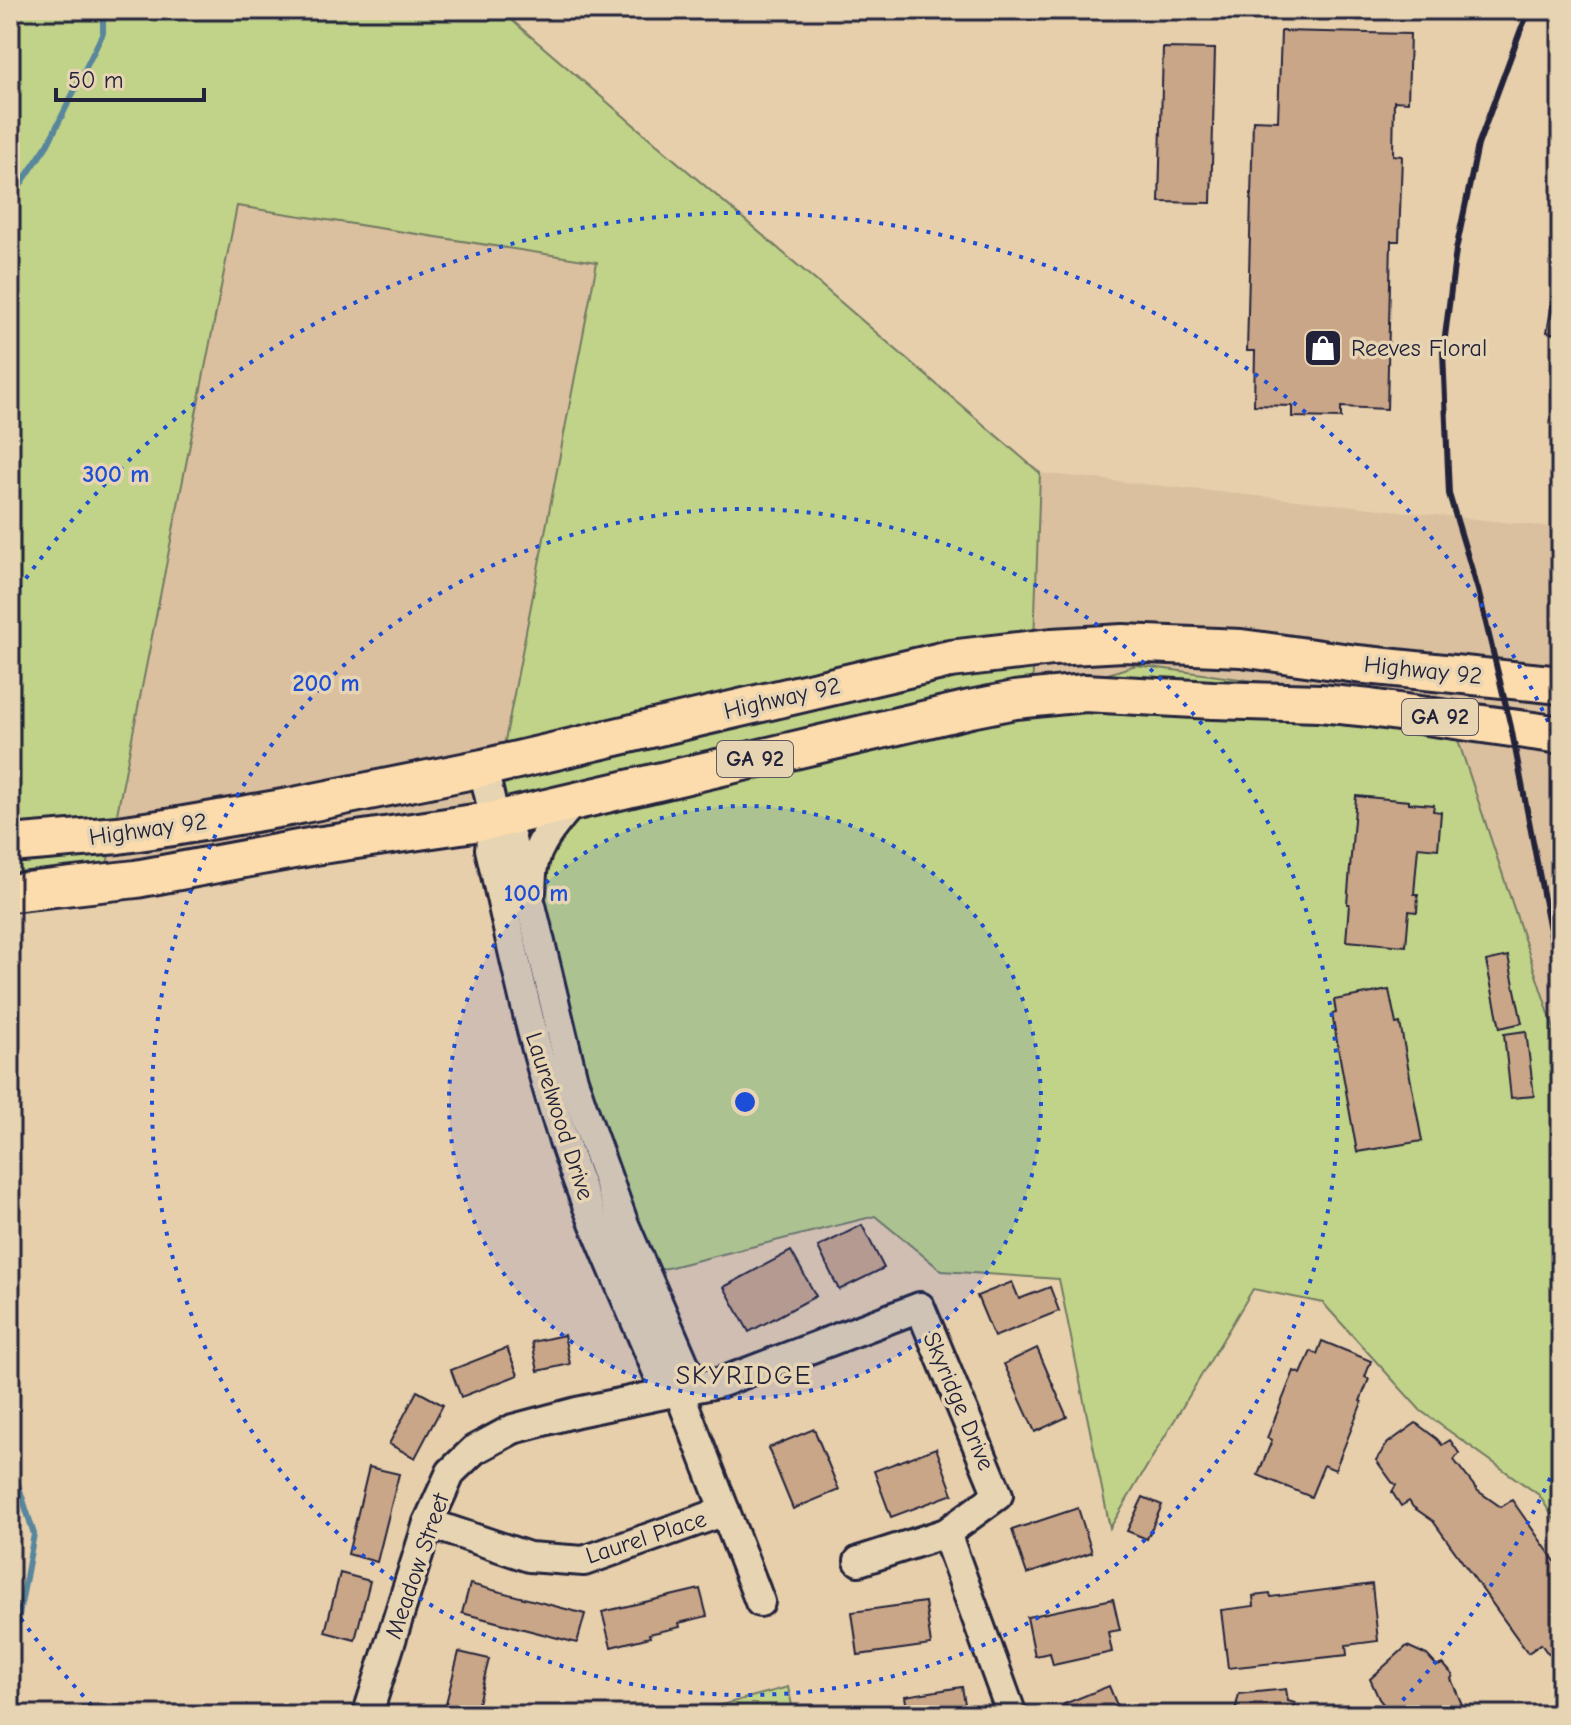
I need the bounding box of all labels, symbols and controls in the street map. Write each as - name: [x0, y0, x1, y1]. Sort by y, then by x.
- scale bar: [56, 52, 204, 102]
- text: 50 m: [68, 66, 124, 94]
- shop icon: Reeves Floral: [1302, 327, 1344, 369]
- place label: Reeves Floral: [1351, 334, 1487, 362]
- text: 300 m: [83, 460, 149, 488]
- street label: Highway 92: [1362, 650, 1484, 690]
- text: 200 m: [292, 669, 360, 697]
- street label: Highway 92: [721, 671, 843, 725]
- road number: GA 92: [1402, 699, 1478, 735]
- road number: GA 92: [717, 741, 793, 777]
- street label: Highway 92: [87, 807, 209, 851]
- text: 100 m: [504, 879, 568, 907]
- street label: Laurelwood Drive: [520, 1029, 600, 1203]
- centre of rings: [731, 1088, 759, 1116]
- street label: Skyridge Drive: [917, 1328, 1001, 1474]
- district label: SKYRIDGE: [676, 1361, 812, 1391]
- street label: Meadow Street: [379, 1488, 455, 1643]
- street label: Laurel Place: [582, 1504, 710, 1570]

